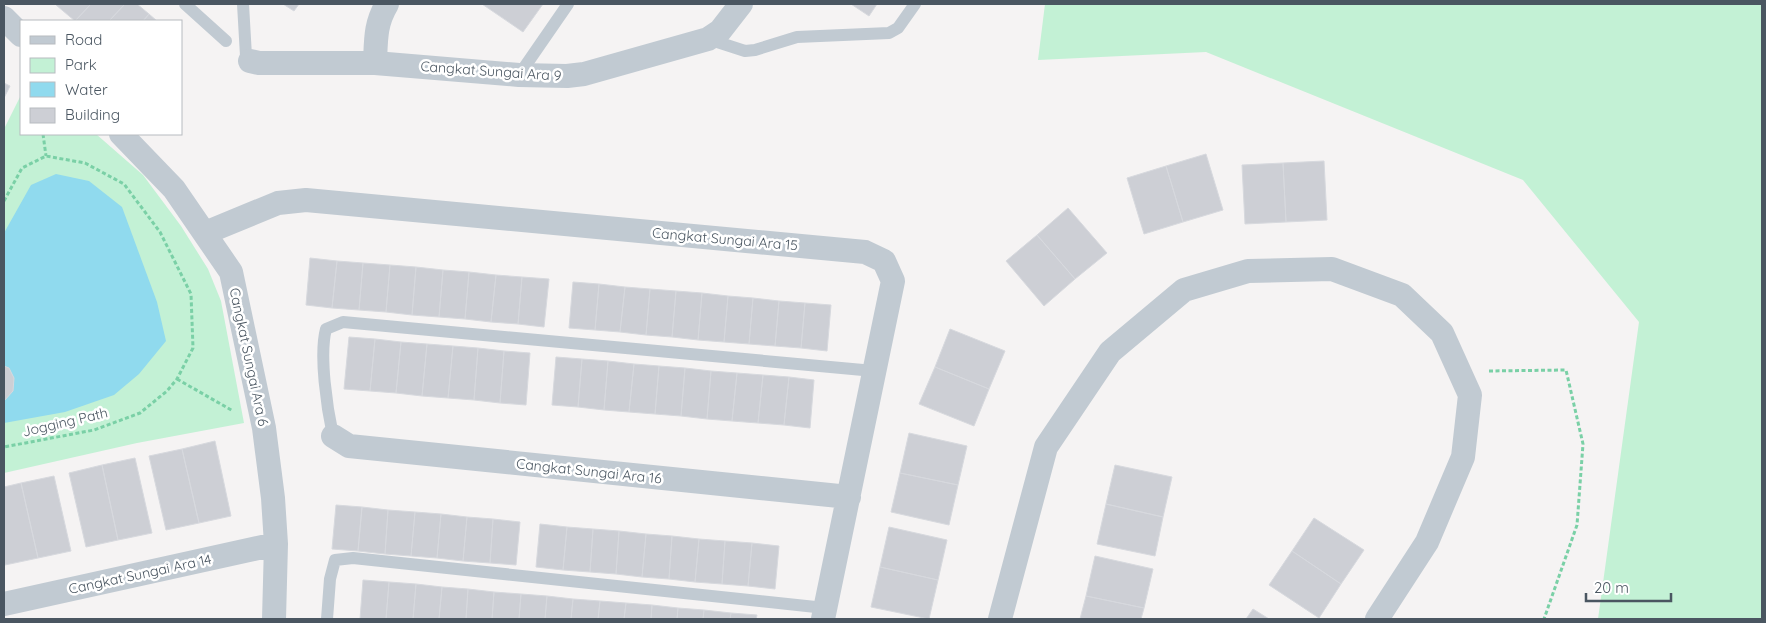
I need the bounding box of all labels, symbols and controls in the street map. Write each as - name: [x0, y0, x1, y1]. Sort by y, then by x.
- legend: [20, 20, 182, 135]
- text: Road: [65, 30, 102, 49]
- text: Park: [65, 55, 97, 74]
- street label: Cangkat Sungai Ara 9: [420, 57, 562, 85]
- text: Water: [65, 80, 108, 99]
- text: Building: [65, 105, 120, 124]
- street label: Cangkat Sungai Ara 15: [651, 224, 799, 254]
- street label: Cangkat Sungai Ara 6: [226, 286, 273, 428]
- street label: Jogging Path: [21, 403, 109, 441]
- street label: Cangkat Sungai Ara 16: [515, 454, 663, 488]
- street label: Cangkat Sungai Ara 14: [67, 550, 213, 598]
- scale bar: [1586, 570, 1671, 602]
- text: 20 m: [1594, 578, 1629, 597]

